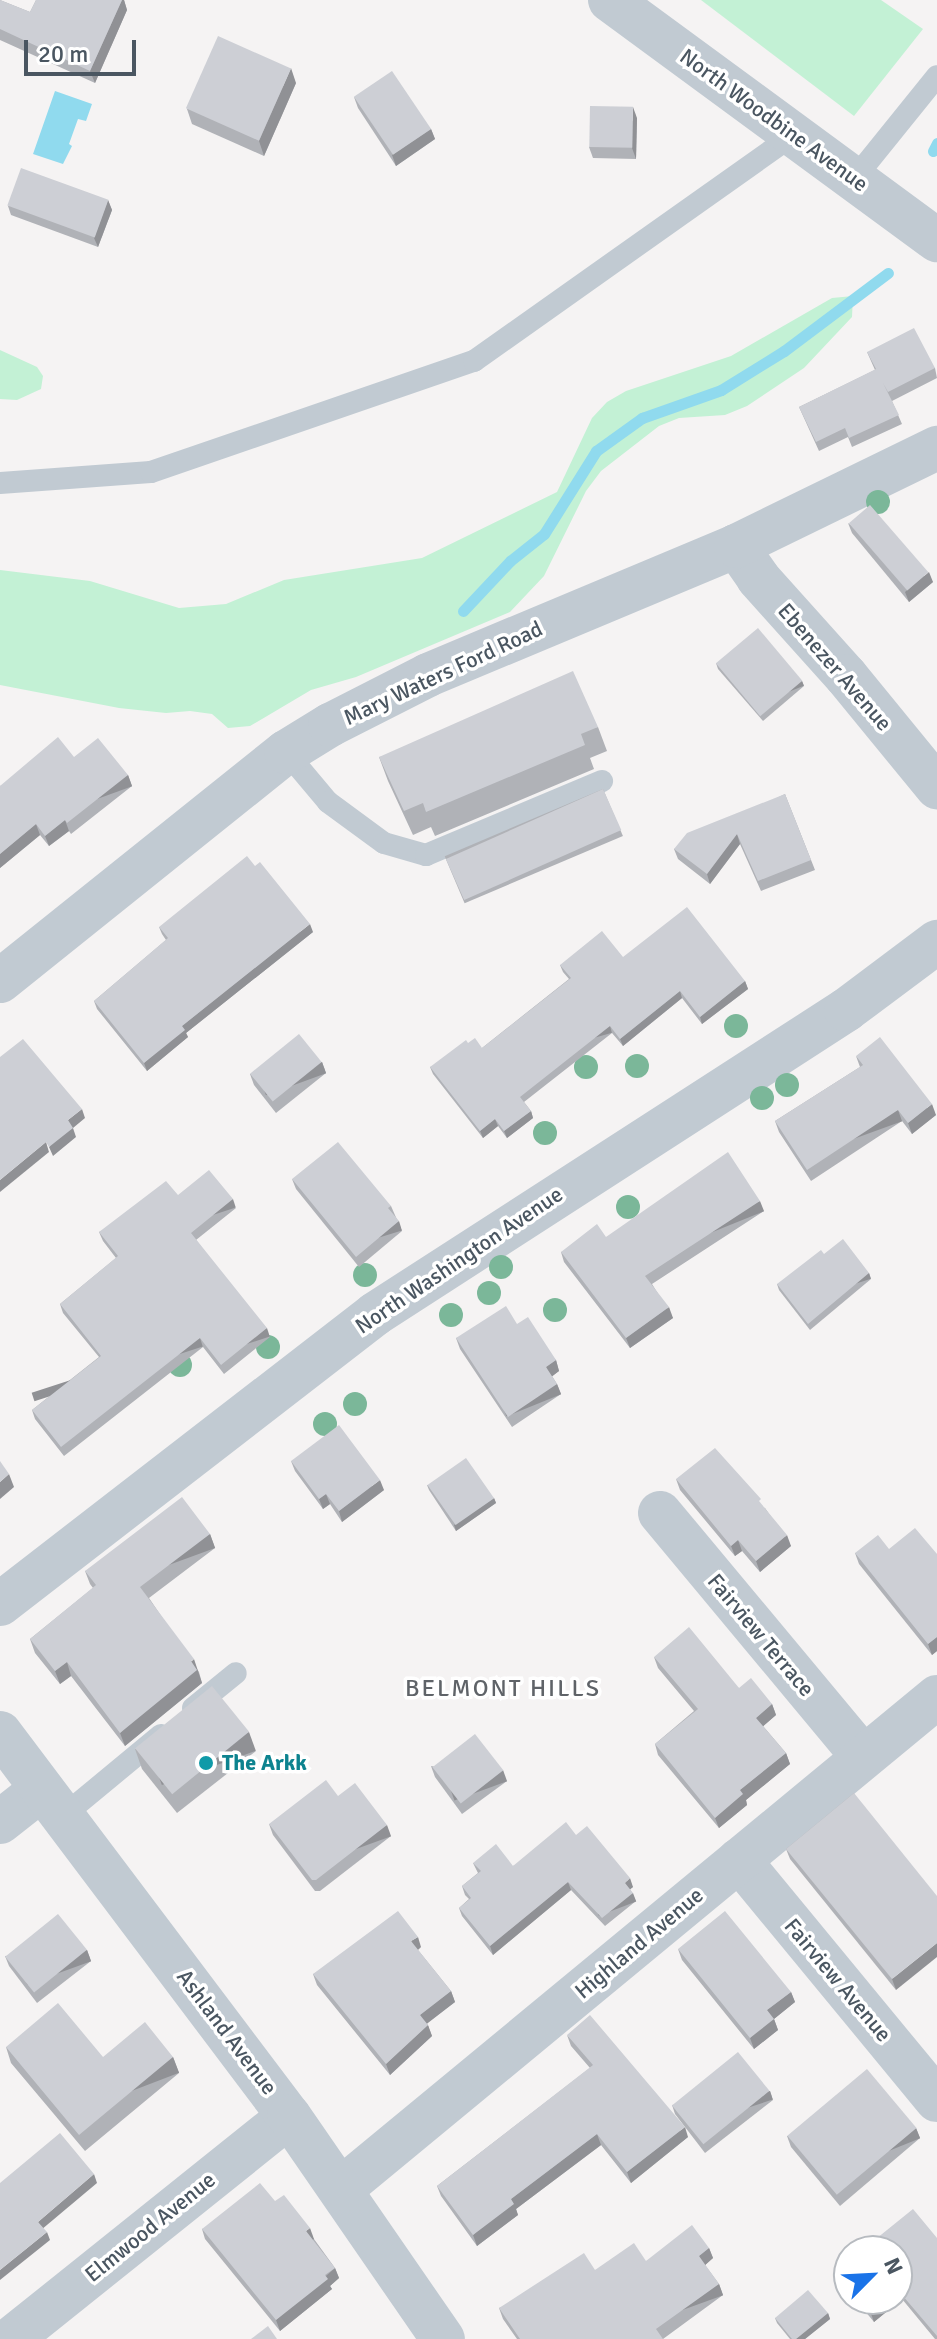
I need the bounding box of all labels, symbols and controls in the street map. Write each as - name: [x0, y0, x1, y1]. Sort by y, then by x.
- scale bar: [28, 24, 140, 74]
- text: 20 m: [38, 39, 88, 69]
- street label: North Woodbine Avenue: [675, 43, 873, 197]
- street label: Ebenezer Avenue: [772, 598, 898, 736]
- street label: Mary Waters Ford Road: [339, 615, 547, 731]
- street label: North Washington Avenue: [350, 1181, 568, 1339]
- street label: Fairview Terrace: [702, 1568, 820, 1702]
- district label: BELMONT HILLS: [405, 1675, 601, 1703]
- place label: The Arkk: [222, 1750, 307, 1776]
- marker: The Arkk: [197, 1754, 215, 1772]
- street label: Highland Avenue: [569, 1882, 709, 2004]
- street label: Fairview Avenue: [779, 1913, 897, 2047]
- street label: Ashland Avenue: [171, 1964, 283, 2100]
- street label: Elmwood Avenue: [80, 2166, 220, 2288]
- north arrow: [833, 2235, 913, 2315]
- text: N: [878, 2253, 909, 2278]

